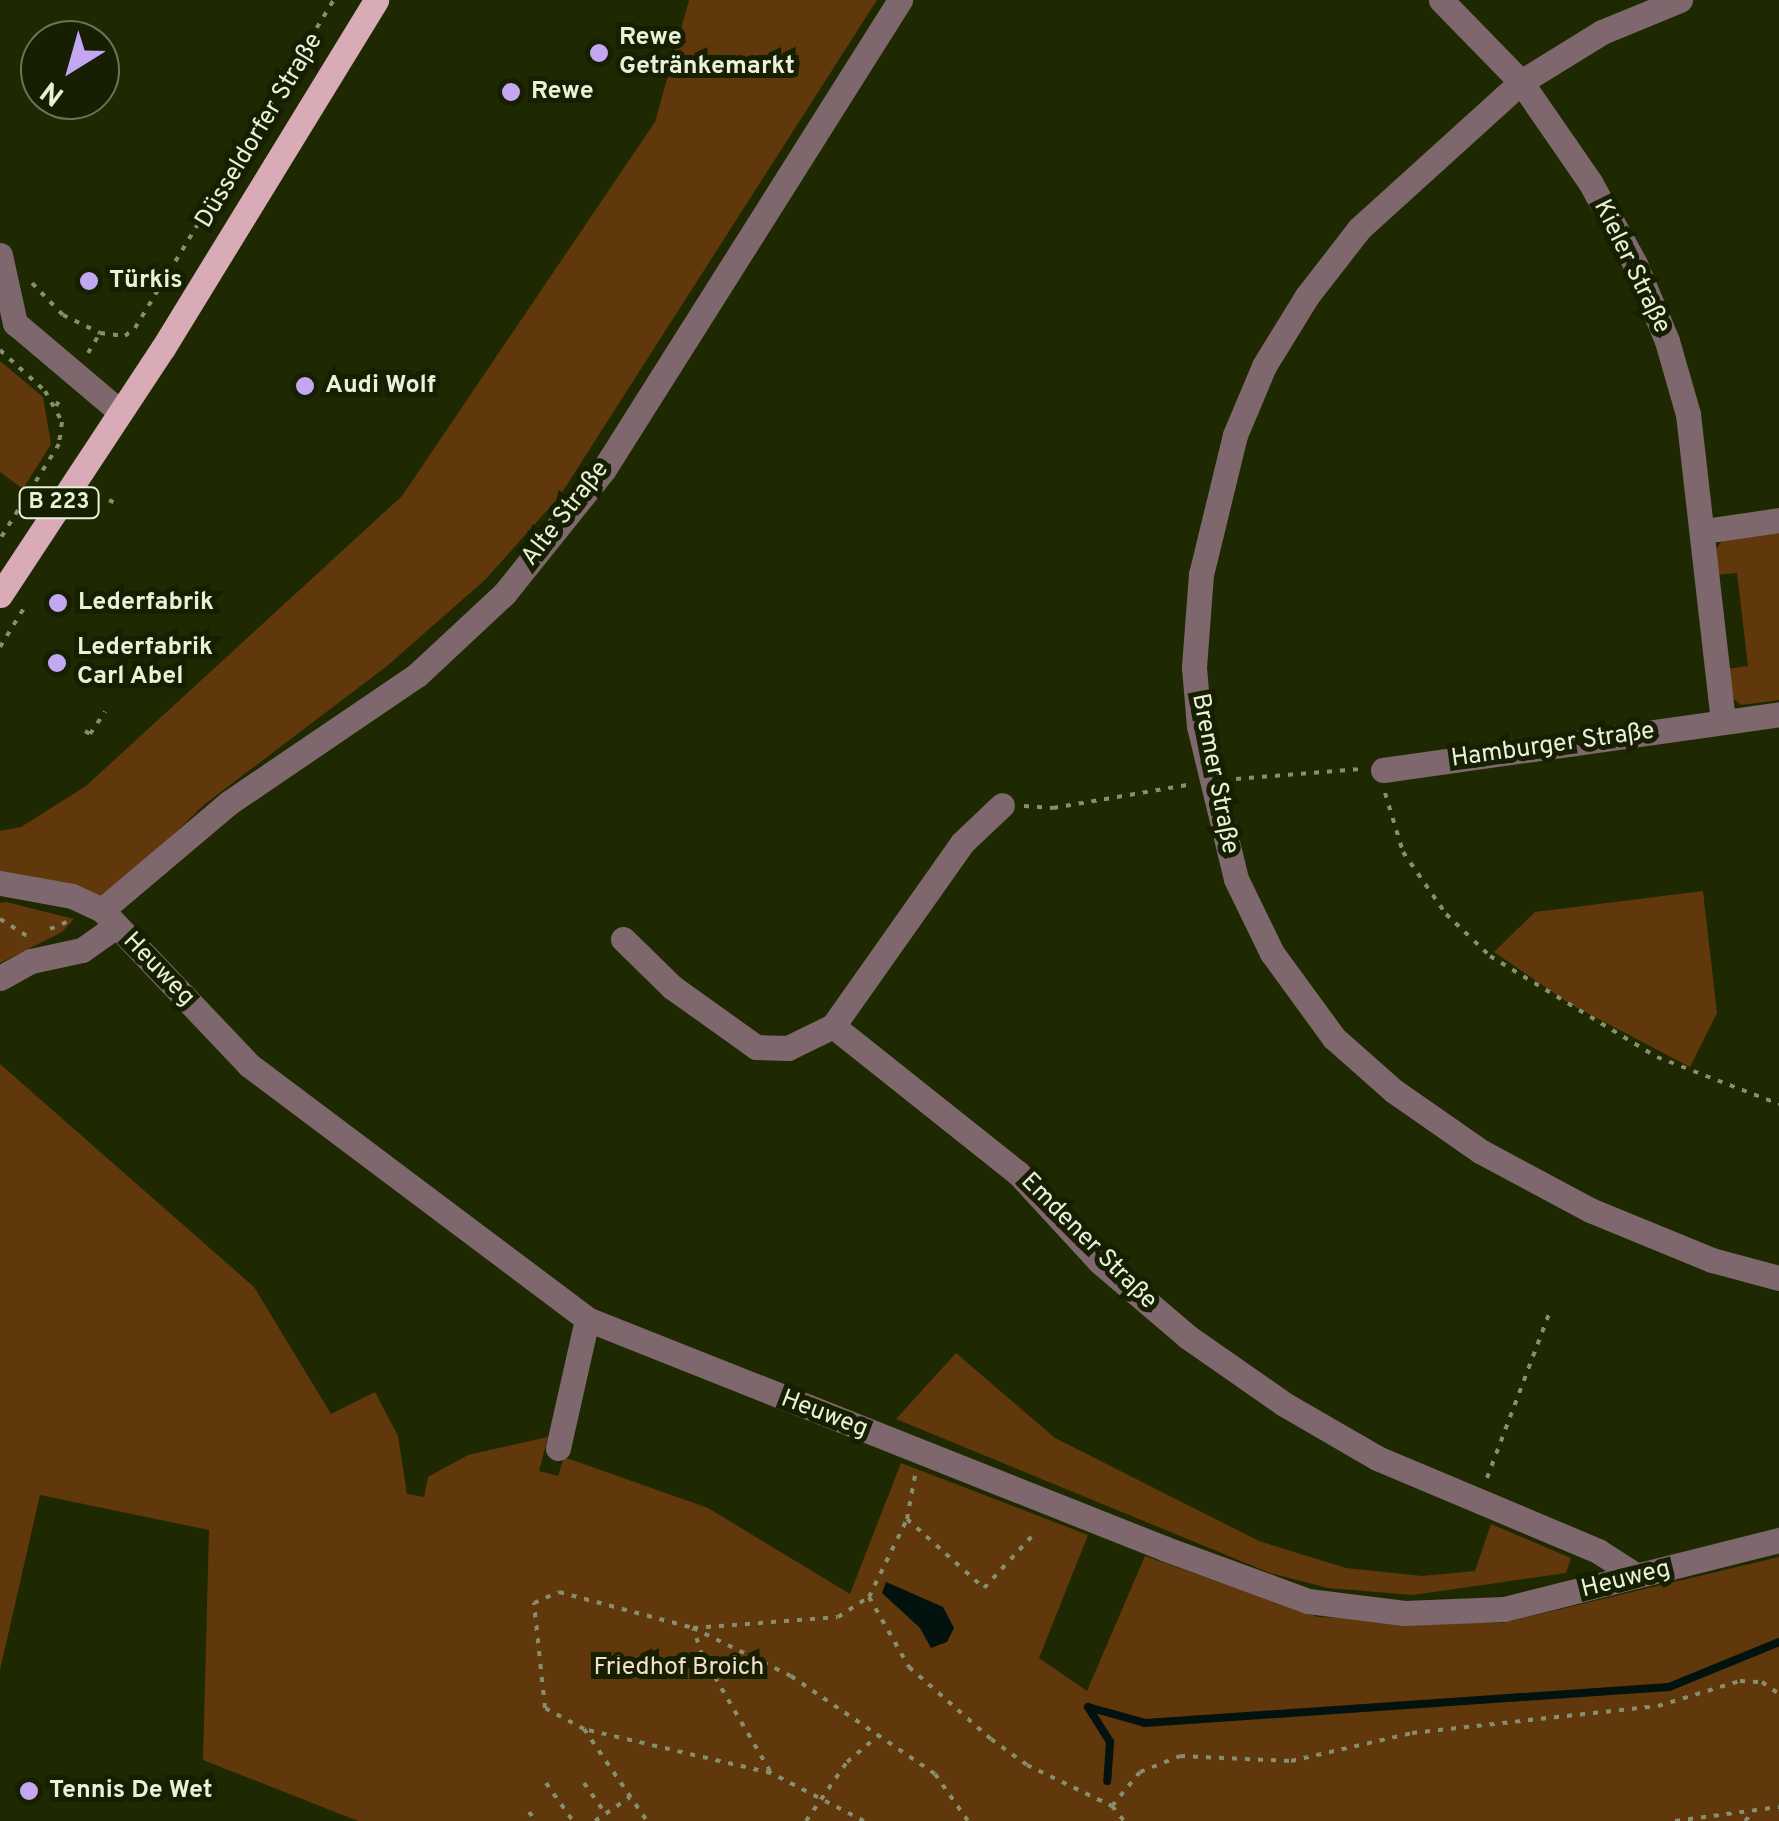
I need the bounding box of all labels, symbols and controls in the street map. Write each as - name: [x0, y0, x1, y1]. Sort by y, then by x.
- north arrow: [20, 20, 120, 120]
- place label: Rewe Getränkemarkt: [619, 24, 795, 83]
- street label: Düsseldorfer Straße: [190, 28, 330, 234]
- marker: Rewe Getränkemarkt: [588, 42, 610, 64]
- text: N: [34, 72, 72, 113]
- place label: Rewe: [531, 77, 594, 107]
- marker: Rewe: [500, 81, 522, 103]
- street label: Kieler Straße: [1586, 195, 1676, 339]
- place label: Türkis: [109, 266, 183, 296]
- marker: Türkis: [78, 270, 100, 292]
- place label: Audi Wolf: [325, 371, 436, 401]
- marker: Audi Wolf: [294, 375, 316, 397]
- street label: Alte Straße: [516, 456, 616, 572]
- road number: B 223: [17, 486, 102, 520]
- place label: Lederfabrik: [78, 588, 214, 618]
- marker: Lederfabrik: [47, 592, 69, 614]
- place label: Lederfabrik Carl Abel: [77, 634, 213, 693]
- marker: Lederfabrik Carl Abel: [46, 652, 68, 674]
- street label: Bremer Straße: [1184, 691, 1244, 857]
- street label: Hamburger Straße: [1449, 717, 1657, 775]
- street label: Heuweg: [116, 927, 200, 1013]
- street label: Emdener Straße: [1014, 1168, 1162, 1316]
- street label: Heuweg: [776, 1385, 872, 1445]
- street label: Heuweg: [1578, 1554, 1674, 1606]
- park label: Friedhof Broich: [594, 1653, 764, 1683]
- place label: Tennis De Wet: [49, 1776, 213, 1806]
- marker: Tennis De Wet: [18, 1780, 40, 1802]

